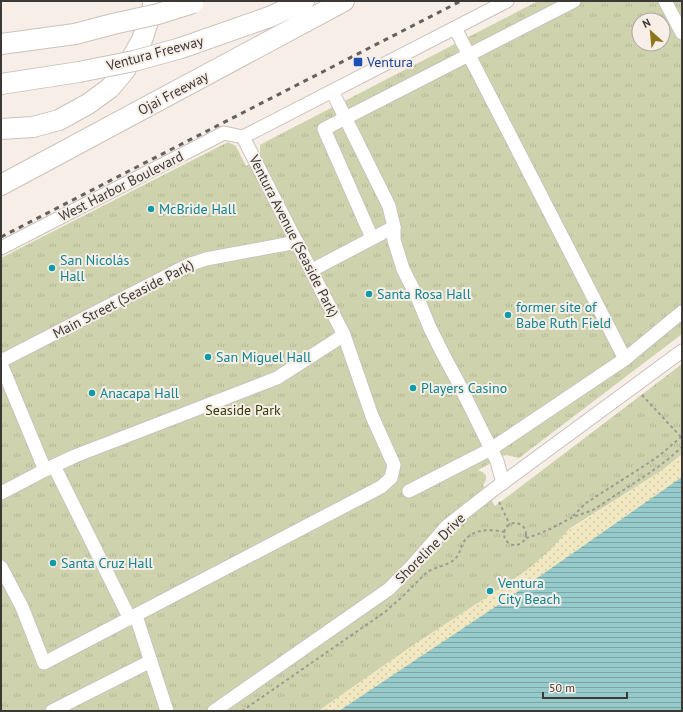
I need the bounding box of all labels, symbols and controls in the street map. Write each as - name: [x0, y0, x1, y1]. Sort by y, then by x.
- north arrow: [631, 12, 671, 52]
- text: N: [640, 15, 653, 31]
- street label: Ventura Freeway: [104, 31, 206, 75]
- place label: Ventura: [366, 53, 413, 71]
- marker: Ventura: [352, 56, 364, 68]
- street label: Ojai Freeway: [135, 67, 212, 119]
- street label: West Harbor Boulevard: [56, 147, 186, 225]
- street label: Ventura Avenue (Seaside Park): [245, 151, 343, 320]
- place label: McBride Hall: [159, 200, 236, 218]
- marker: McBride Hall: [146, 204, 156, 214]
- place label: San Nicolás Hall: [60, 251, 129, 285]
- street label: Main Street (Seaside Park): [50, 256, 197, 342]
- marker: San Nicolás Hall: [47, 263, 57, 273]
- place label: Santa Rosa Hall: [377, 285, 471, 303]
- marker: Santa Rosa Hall: [364, 289, 374, 299]
- place label: former site of Babe Ruth Field: [516, 298, 611, 332]
- marker: former site of Babe Ruth Field: [503, 310, 513, 320]
- place label: San Miguel Hall: [216, 348, 311, 366]
- marker: San Miguel Hall: [203, 352, 213, 362]
- place label: Players Casino: [421, 379, 507, 397]
- marker: Players Casino: [408, 383, 418, 393]
- place label: Anacapa Hall: [100, 384, 179, 402]
- marker: Anacapa Hall: [87, 388, 97, 398]
- park label: Seaside Park: [205, 401, 281, 419]
- street label: Shoreline Drive: [391, 509, 469, 587]
- place label: Santa Cruz Hall: [61, 554, 153, 572]
- marker: Santa Cruz Hall: [48, 558, 58, 568]
- place label: Ventura City Beach: [497, 574, 560, 608]
- marker: Ventura City Beach: [485, 586, 495, 596]
- scale bar: [543, 674, 627, 700]
- text: 50 m: [549, 680, 575, 695]

